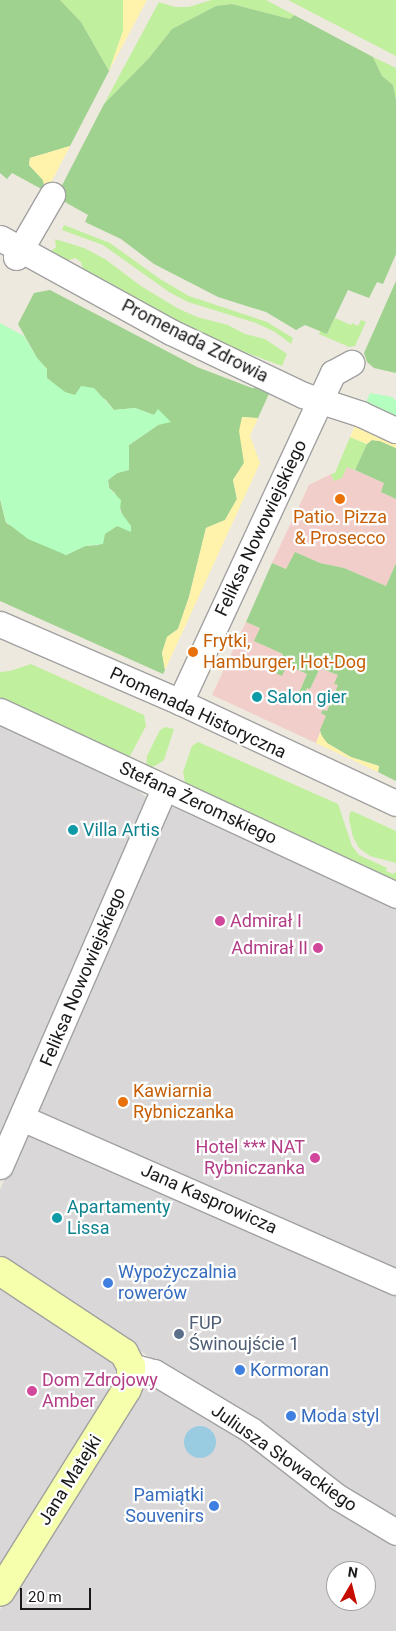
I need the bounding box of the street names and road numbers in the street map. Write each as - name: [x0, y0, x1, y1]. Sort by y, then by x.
- street label: Promenada Zdrowia: [118, 295, 272, 387]
- street label: Feliksa Nowowiejskiego: [211, 436, 311, 620]
- street label: Promenada Historyczna: [106, 663, 290, 763]
- street label: Stefana Żeromskiego: [116, 757, 280, 849]
- street label: Feliksa Nowowiejskiego: [36, 884, 130, 1070]
- street label: Jana Kasprowicza: [138, 1159, 280, 1239]
- street label: Juliusza Słowackiego: [207, 1400, 361, 1516]
- street label: Jana Matejki: [34, 1431, 106, 1529]

